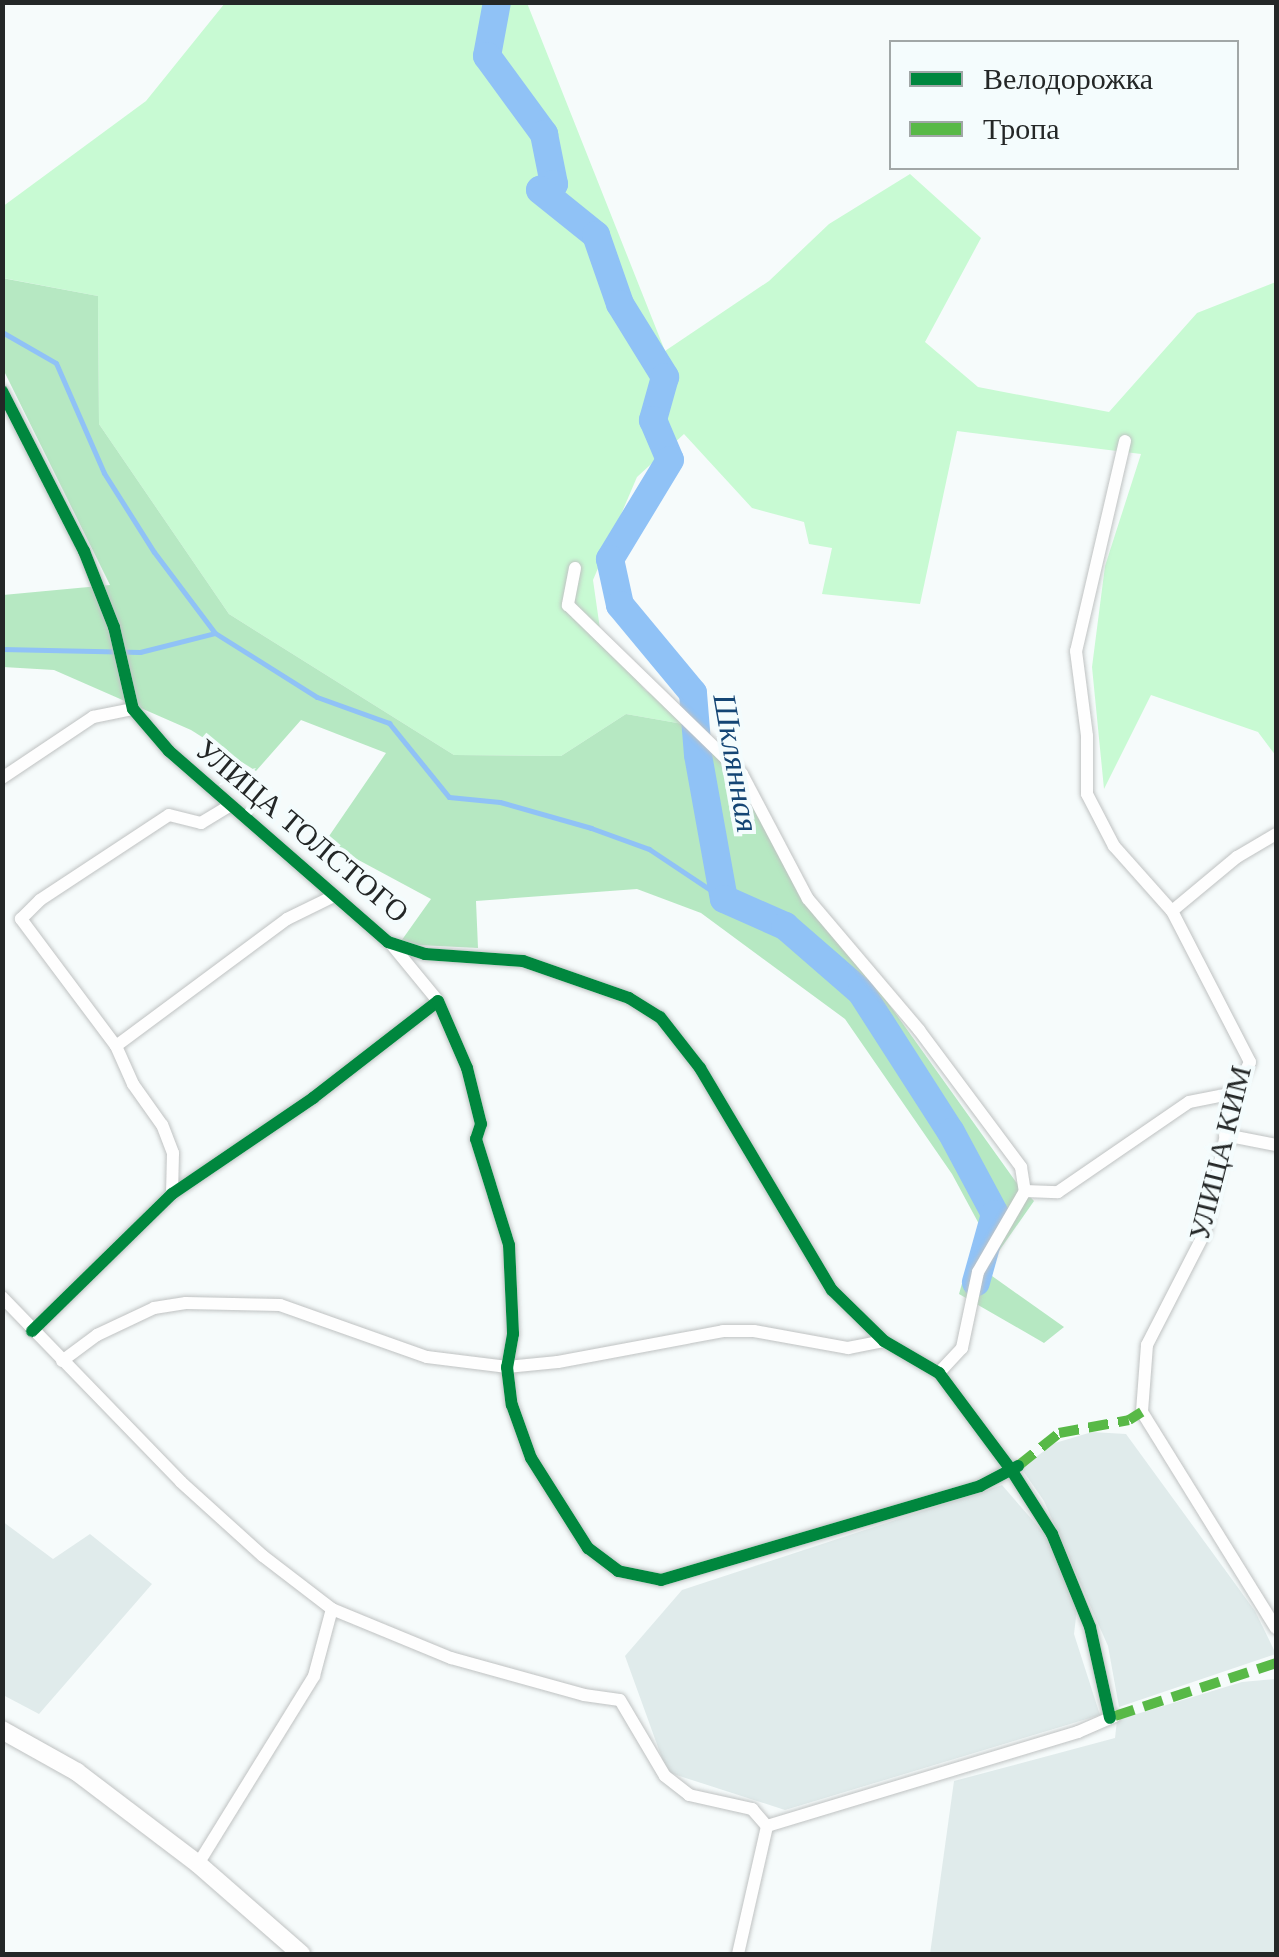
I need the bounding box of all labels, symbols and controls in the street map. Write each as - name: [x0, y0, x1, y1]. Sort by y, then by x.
- legend: [889, 40, 1239, 170]
- text: Велодорожка: [983, 62, 1153, 95]
- text: Тропа: [983, 112, 1060, 145]
- water label: Шклянная: [705, 691, 767, 835]
- street label: УЛИЦА ТОЛСТОГО: [188, 731, 416, 931]
- street label: УЛИЦА КИМ: [1181, 1062, 1259, 1244]

